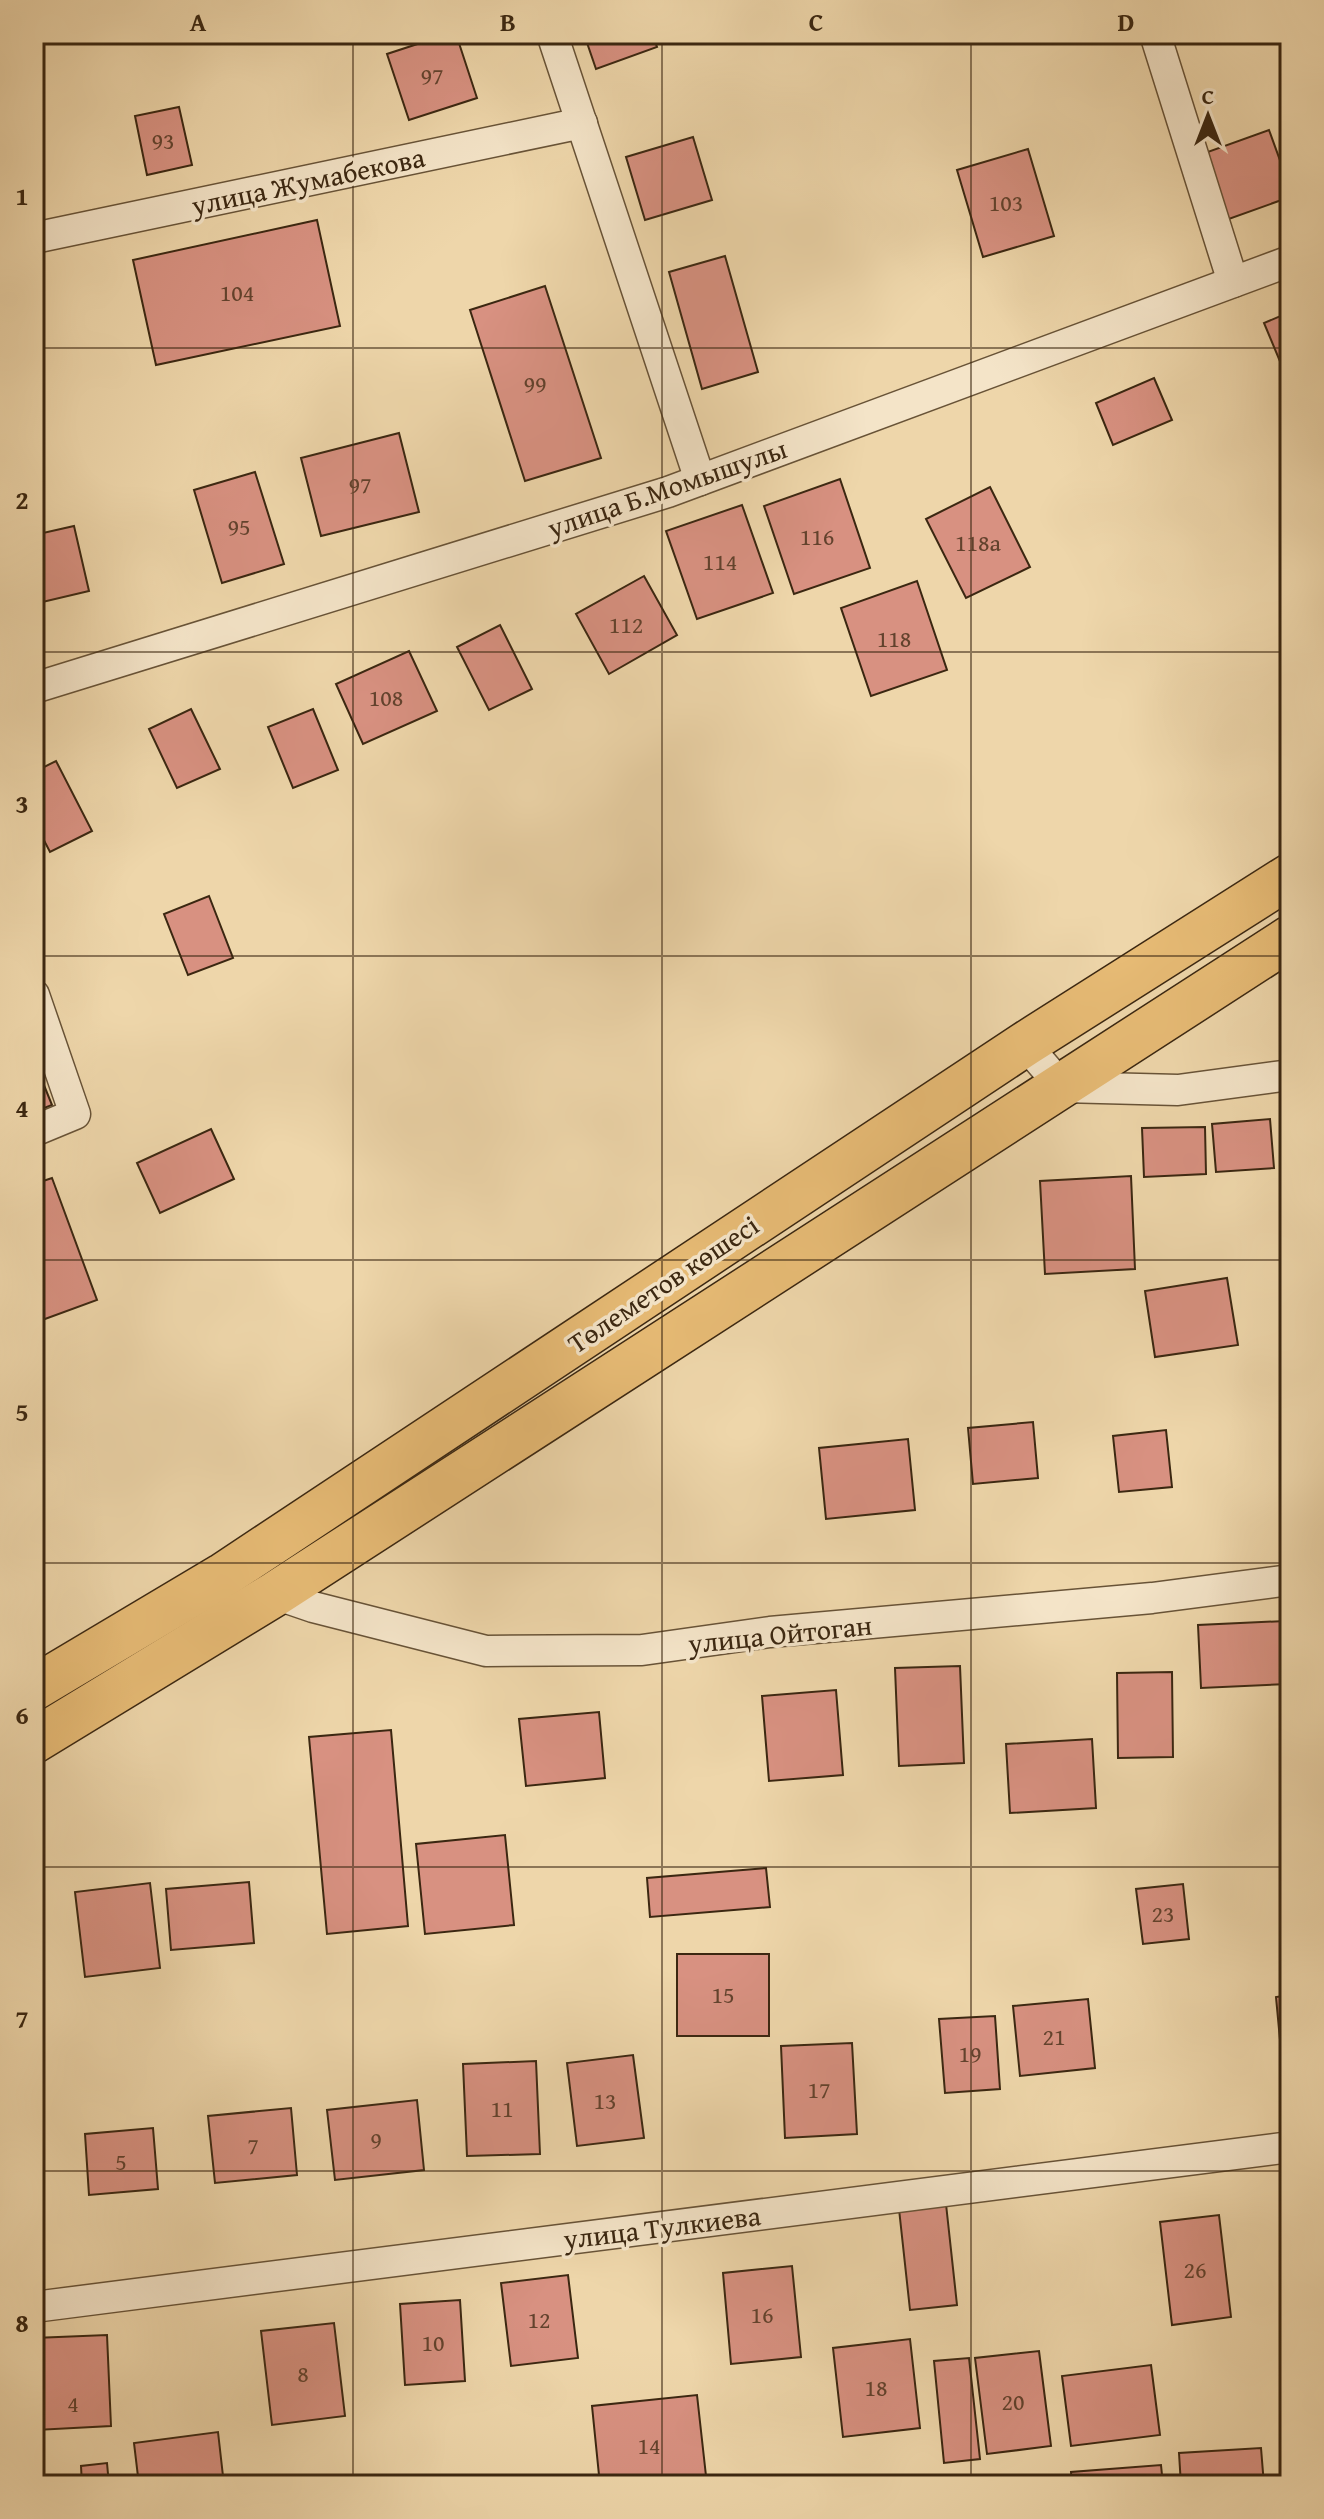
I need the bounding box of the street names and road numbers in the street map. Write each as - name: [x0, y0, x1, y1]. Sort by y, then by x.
- street label: улица Жумабекова: [186, 136, 429, 225]
- street label: улица Б.Момышулы: [541, 427, 792, 548]
- street label: Төлеметов көшесі: [559, 1204, 767, 1363]
- street label: улица Ойтоган: [685, 1603, 874, 1664]
- street label: улица Тулкиева: [560, 2194, 764, 2259]

